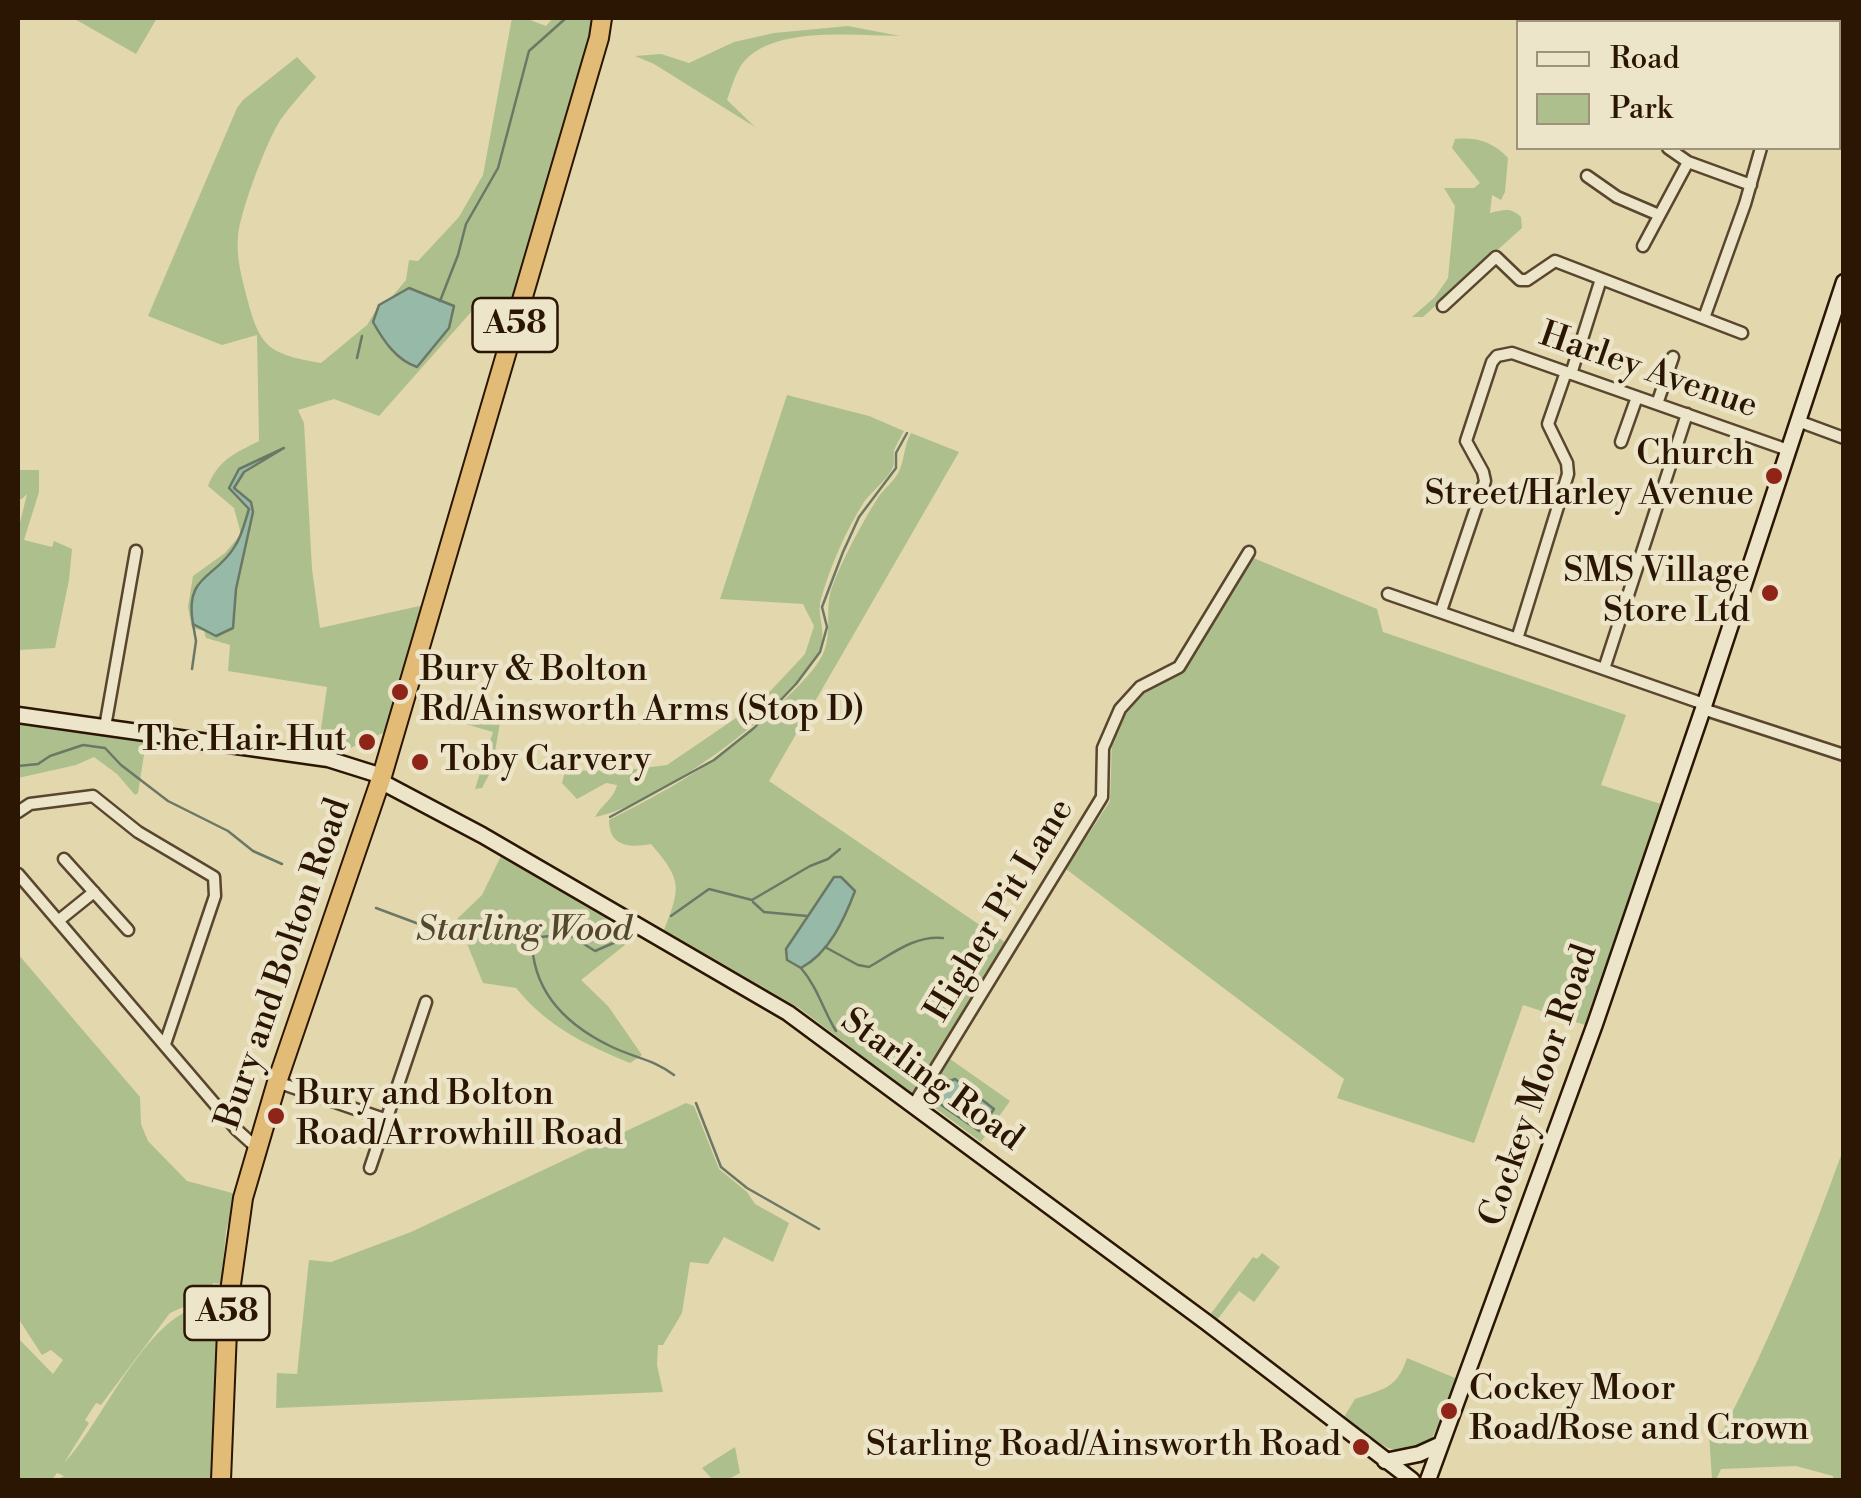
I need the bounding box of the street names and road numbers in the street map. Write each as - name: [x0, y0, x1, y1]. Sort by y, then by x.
- road number: A58: [472, 298, 558, 352]
- street label: Harley Avenue: [1533, 315, 1763, 429]
- street label: Higher Pit Lane: [918, 792, 1084, 1030]
- street label: Bury and Bolton Road: [209, 793, 361, 1135]
- street label: Cockey Moor Road: [1472, 940, 1608, 1232]
- street label: Starling Road: [832, 1001, 1030, 1161]
- road number: A58: [184, 1286, 270, 1340]

